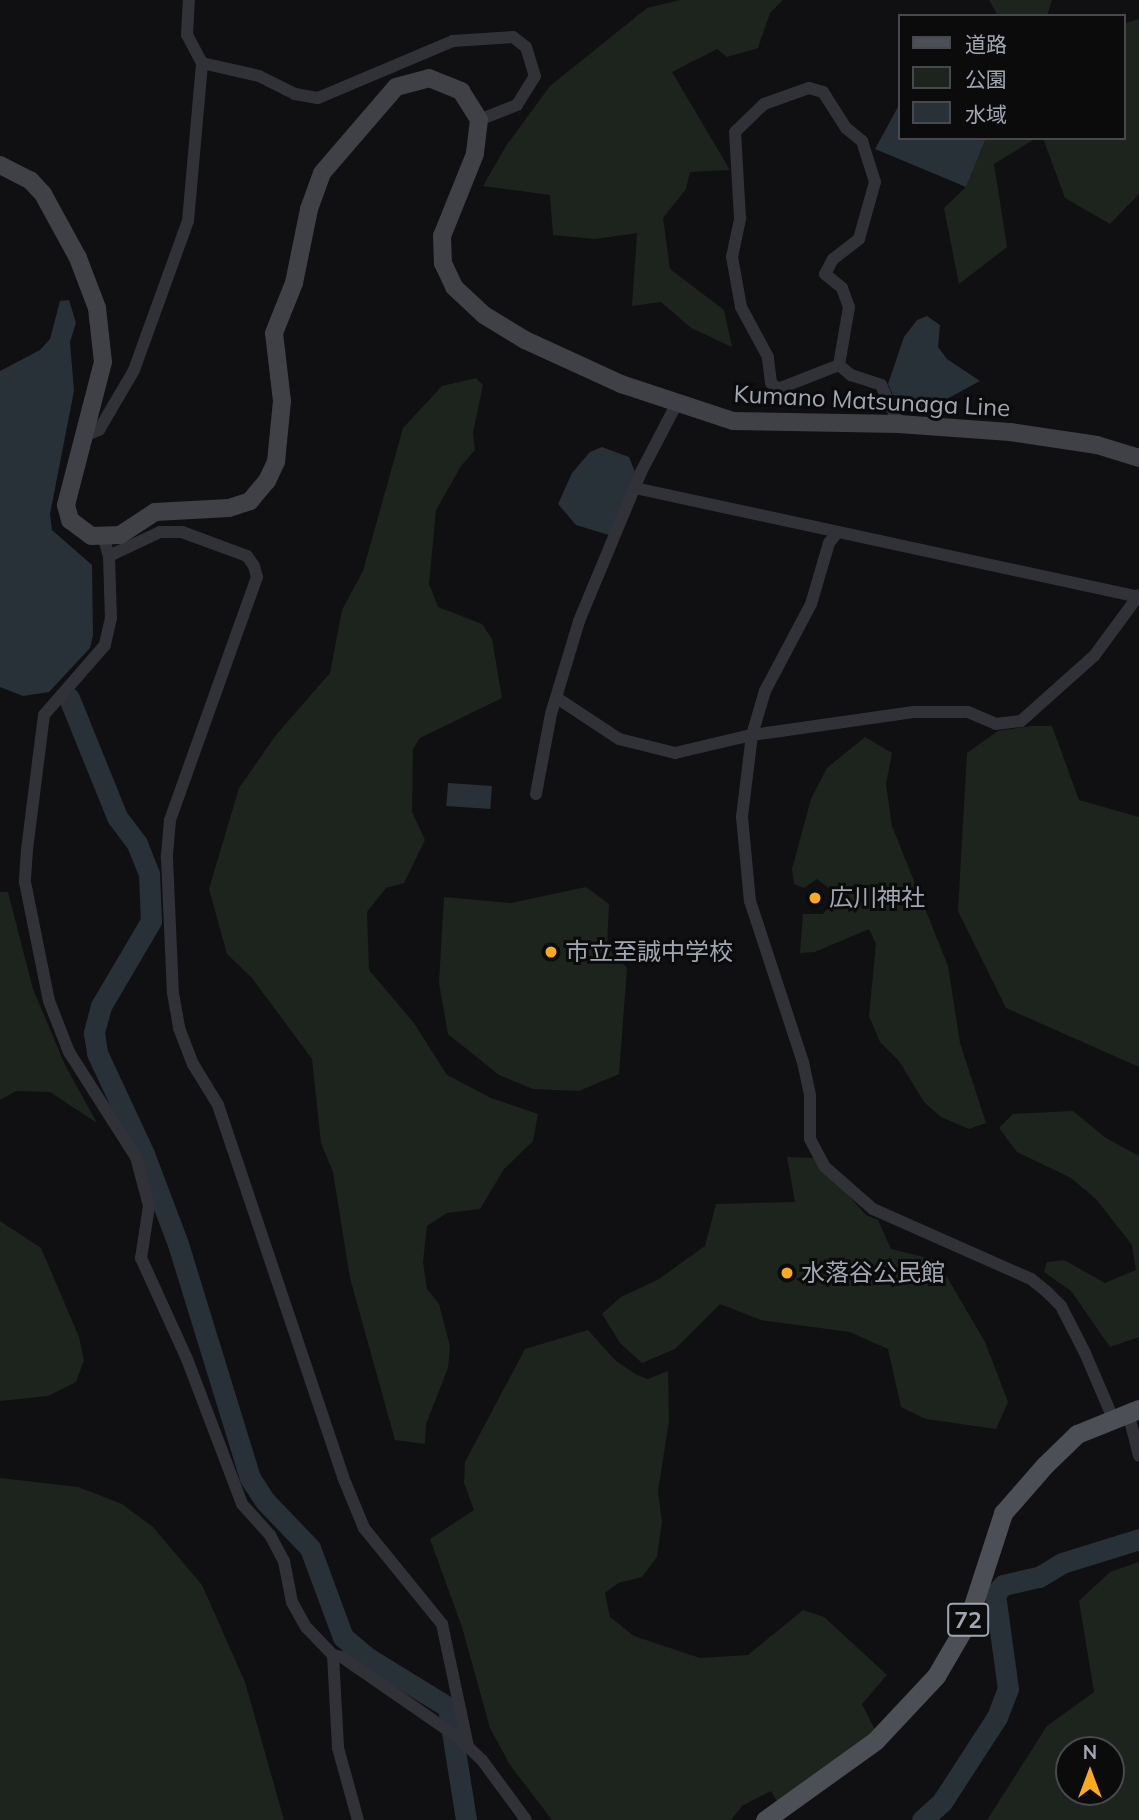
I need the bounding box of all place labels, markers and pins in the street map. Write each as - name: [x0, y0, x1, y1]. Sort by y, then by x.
- place label: 広川神社: [829, 884, 925, 912]
- marker: 広川神社: [807, 890, 823, 906]
- place label: 市立至誠中学校: [565, 938, 733, 966]
- marker: 市立至誠中学校: [543, 944, 559, 960]
- place label: 水落谷公民館: [801, 1259, 945, 1287]
- marker: 水落谷公民館: [779, 1265, 795, 1281]

